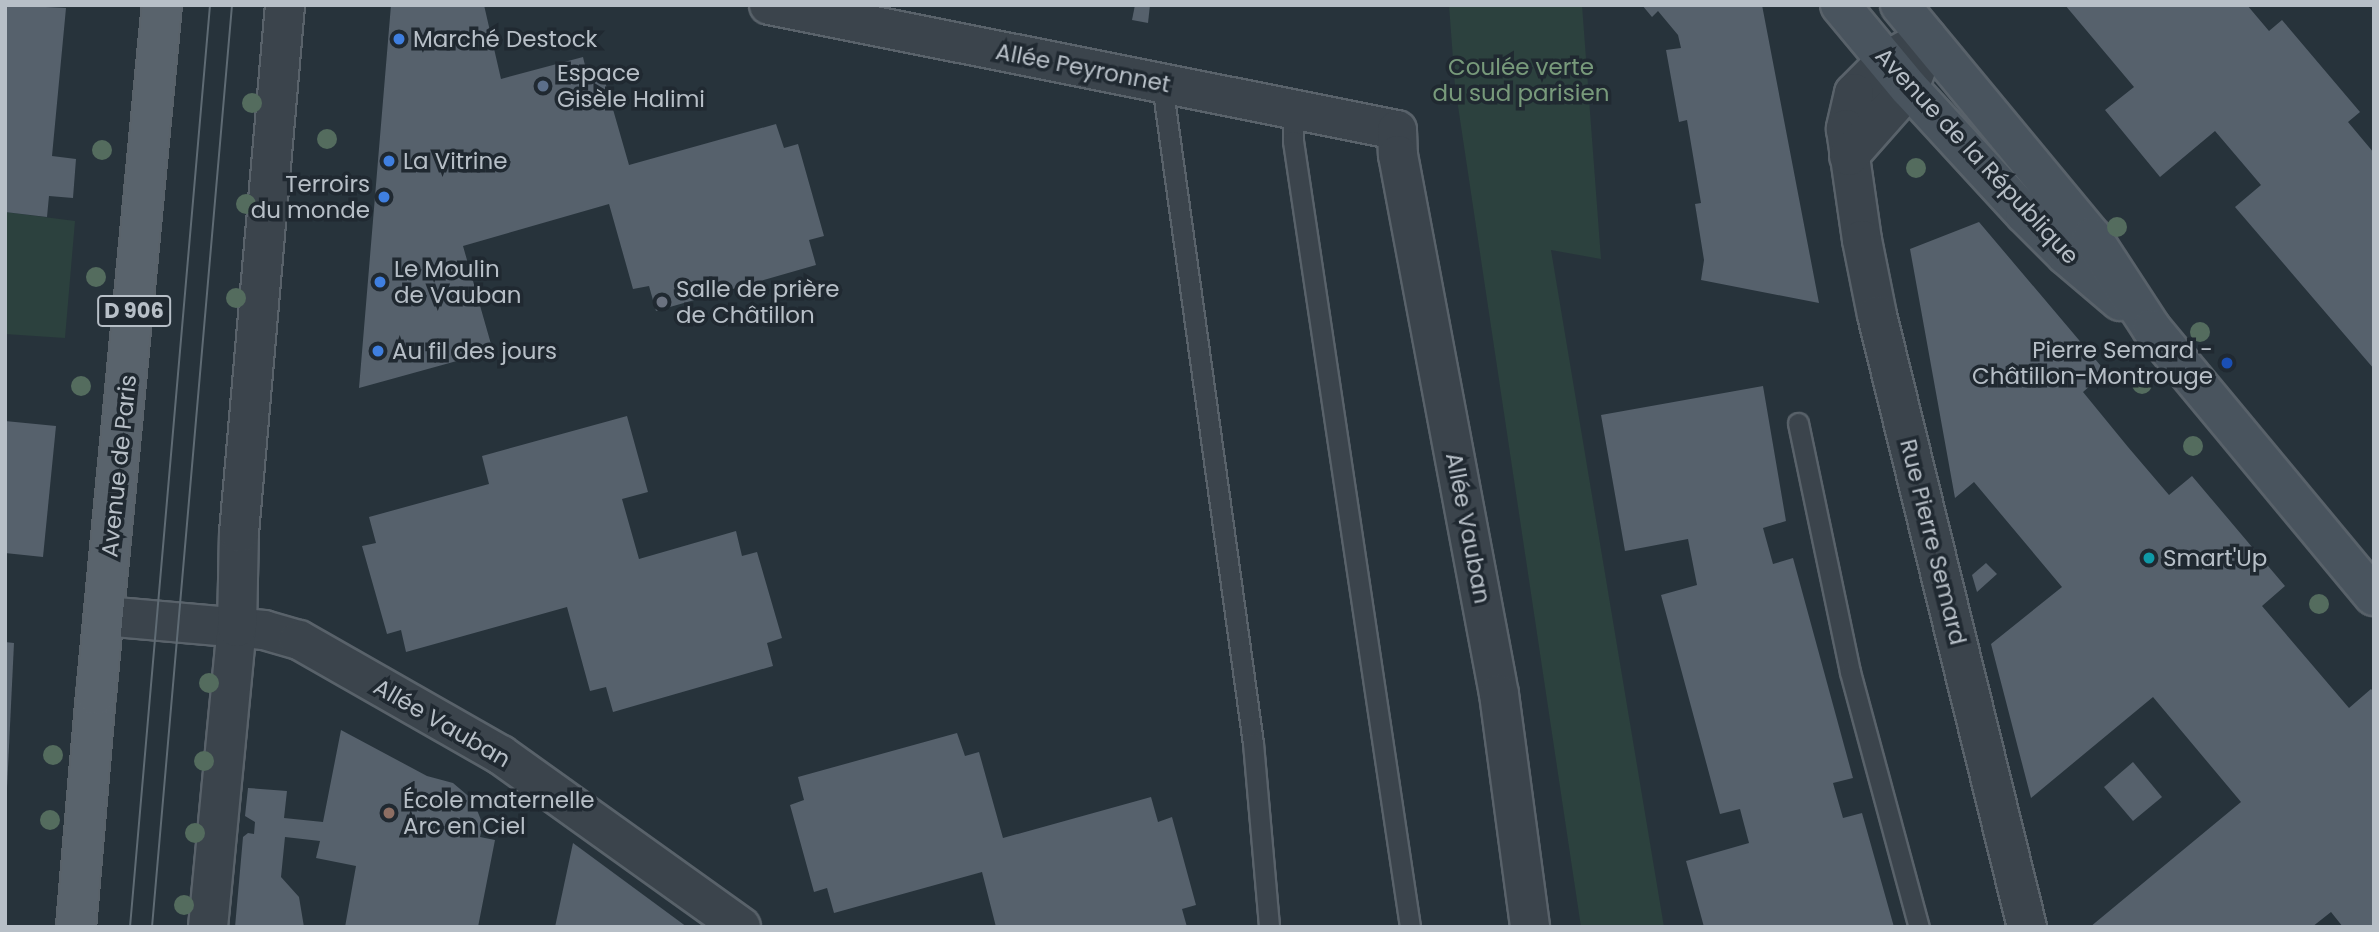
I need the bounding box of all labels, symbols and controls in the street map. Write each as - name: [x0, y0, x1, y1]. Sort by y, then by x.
- place label: Marché Destock: [413, 25, 597, 53]
- marker: Marché Destock: [391, 31, 407, 47]
- street label: Allée Peyronnet: [993, 38, 1173, 98]
- street label: Avenue de la République: [1869, 42, 2085, 270]
- park label: Coulée verte du sud parisien: [1433, 53, 1609, 107]
- place label: Espace Gisèle Halimi: [557, 59, 705, 113]
- marker: Espace Gisèle Halimi: [535, 78, 551, 94]
- place label: La Vitrine: [403, 147, 507, 175]
- marker: La Vitrine: [381, 153, 397, 169]
- place label: Terroirs du monde: [251, 170, 370, 224]
- marker: Terroirs du monde: [376, 189, 392, 205]
- place label: Le Moulin de Vauban: [394, 255, 522, 309]
- marker: Le Moulin de Vauban: [372, 274, 388, 290]
- place label: Salle de prière de Châtillon: [676, 275, 840, 329]
- road number: D 906: [96, 294, 172, 328]
- marker: Salle de prière de Châtillon: [654, 294, 670, 310]
- place label: Pierre Semard - Châtillon-Montrouge: [1972, 336, 2213, 390]
- place label: Au fil des jours: [392, 337, 557, 365]
- marker: Au fil des jours: [370, 343, 386, 359]
- marker: Pierre Semard - Châtillon-Montrouge: [2219, 355, 2235, 371]
- street label: Avenue de Paris: [96, 373, 142, 559]
- street label: Rue Pierre Semard: [1894, 436, 1972, 648]
- street label: Allée Vauban: [1440, 450, 1496, 606]
- place label: Smart'Up: [2163, 544, 2267, 572]
- marker: Smart'Up: [2141, 550, 2157, 566]
- street label: Allée Vauban: [369, 673, 515, 773]
- place label: École maternelle Arc en Ciel: [403, 786, 595, 840]
- marker: École maternelle Arc en Ciel: [381, 805, 397, 821]

